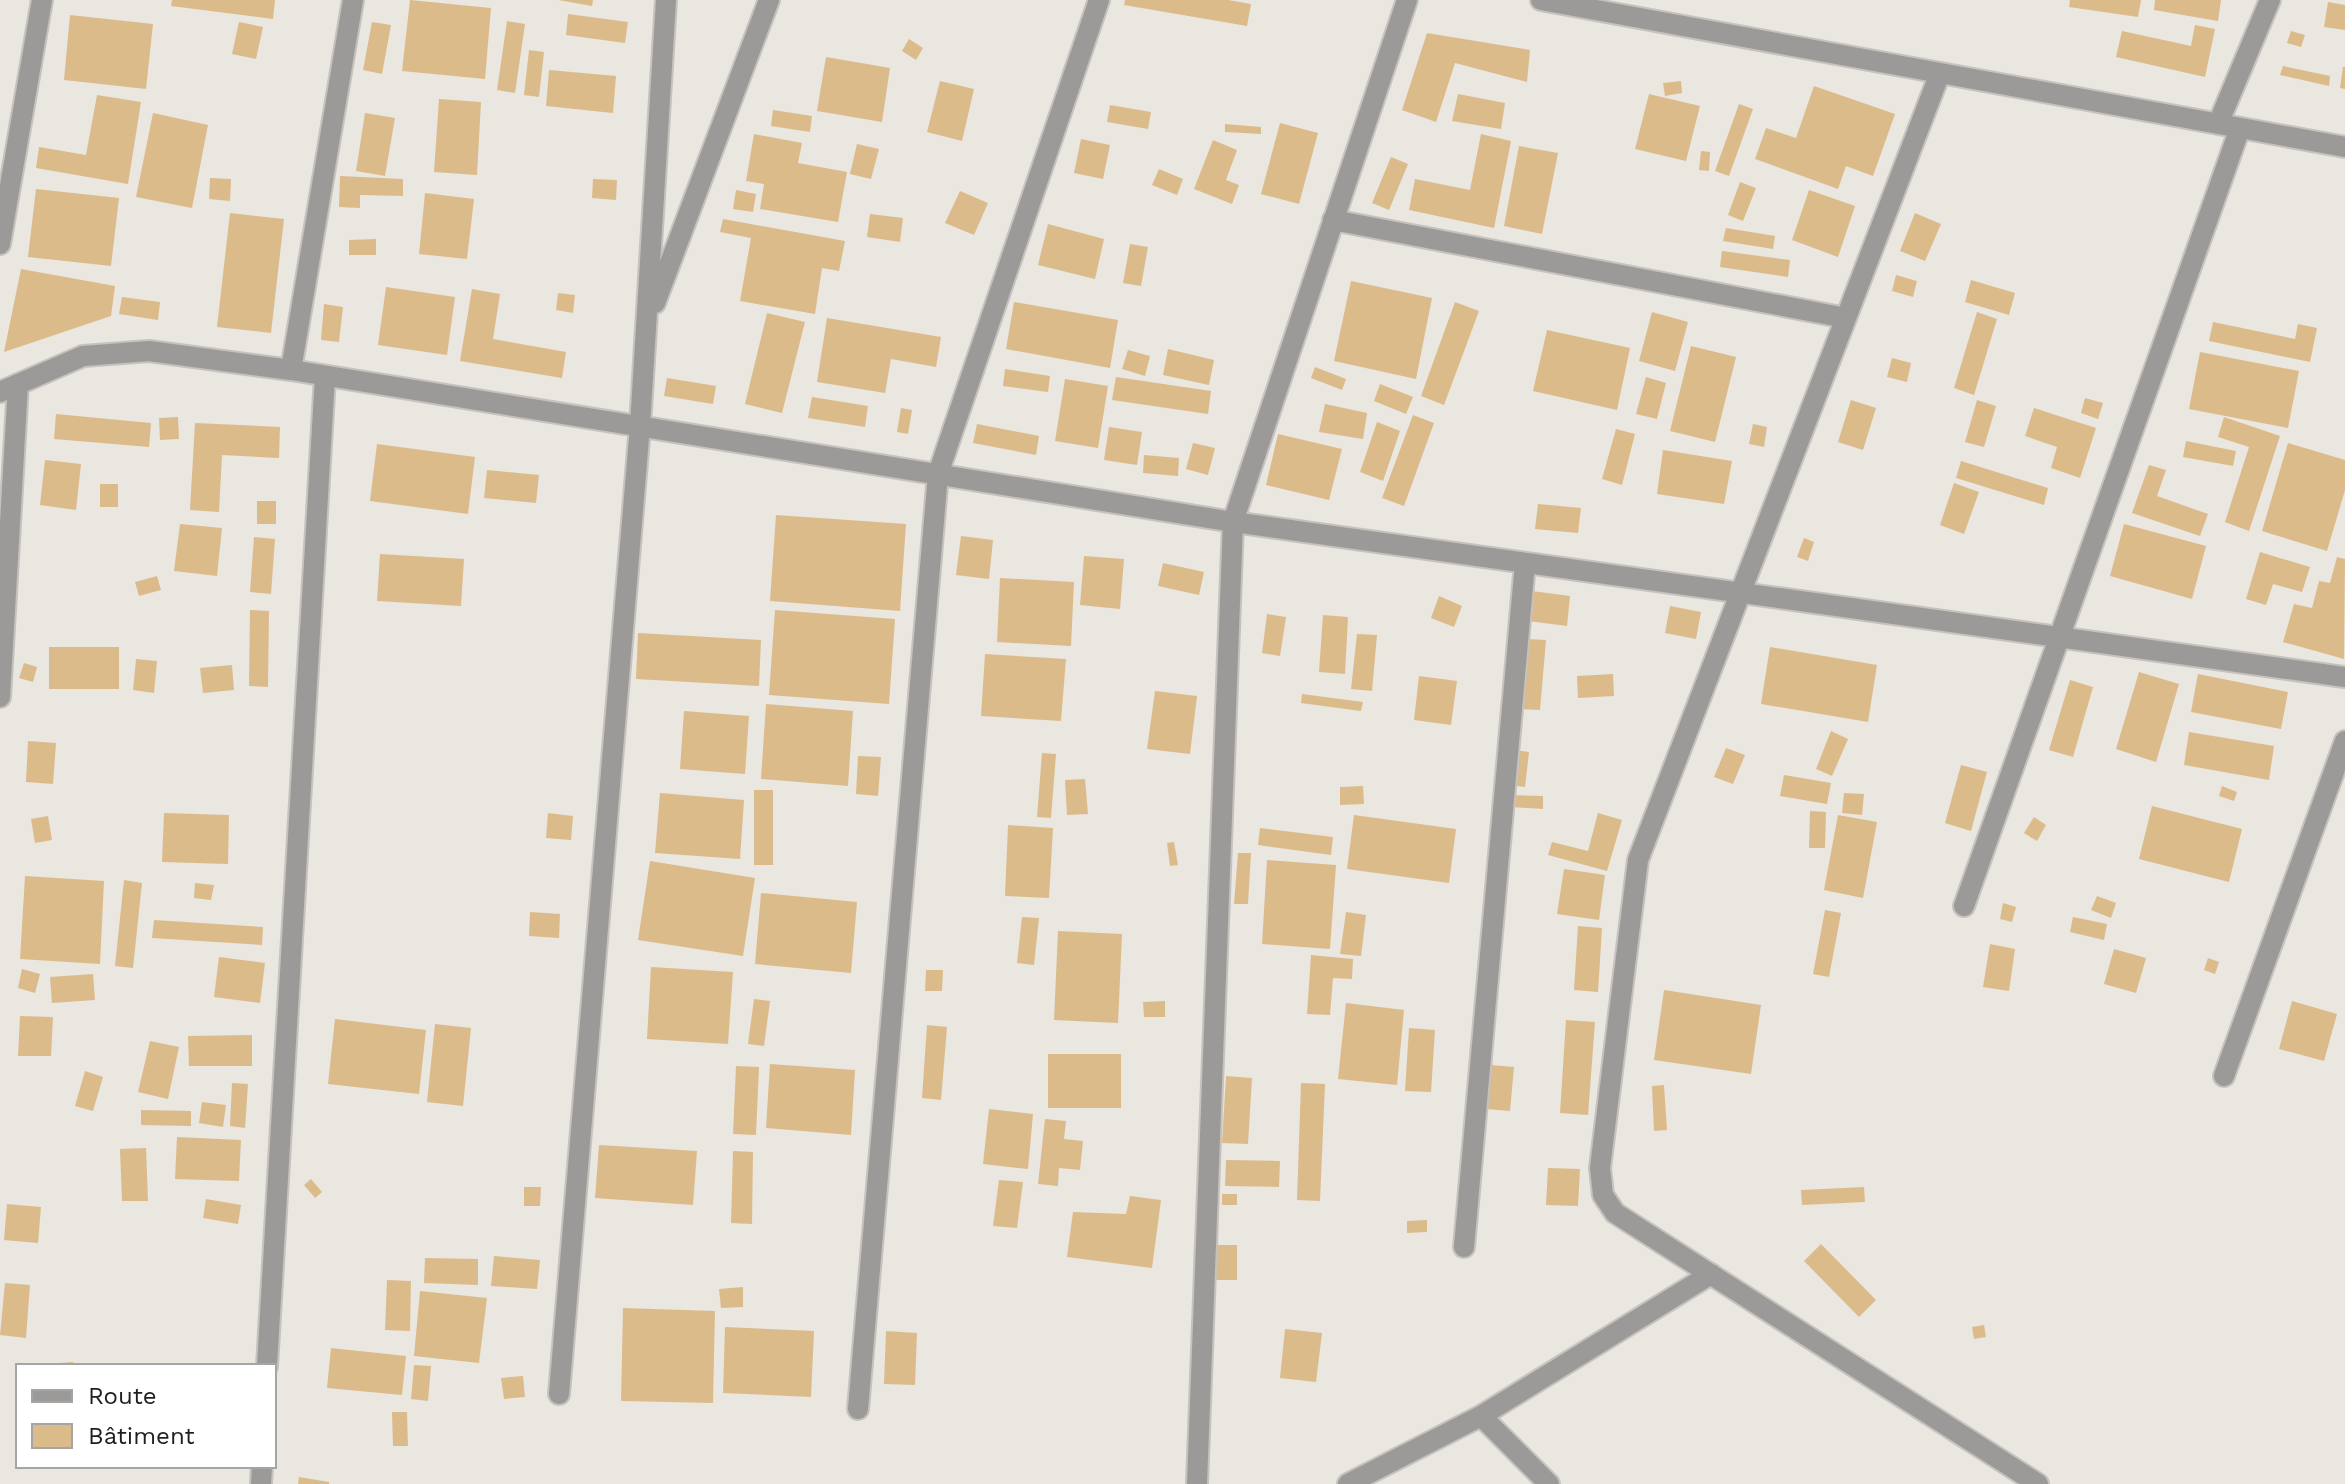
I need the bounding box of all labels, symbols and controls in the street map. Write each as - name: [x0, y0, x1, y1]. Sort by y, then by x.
- legend: [16, 1364, 276, 1468]
- text: Route: [88, 1382, 157, 1410]
- text: Bâtiment: [88, 1422, 195, 1450]

